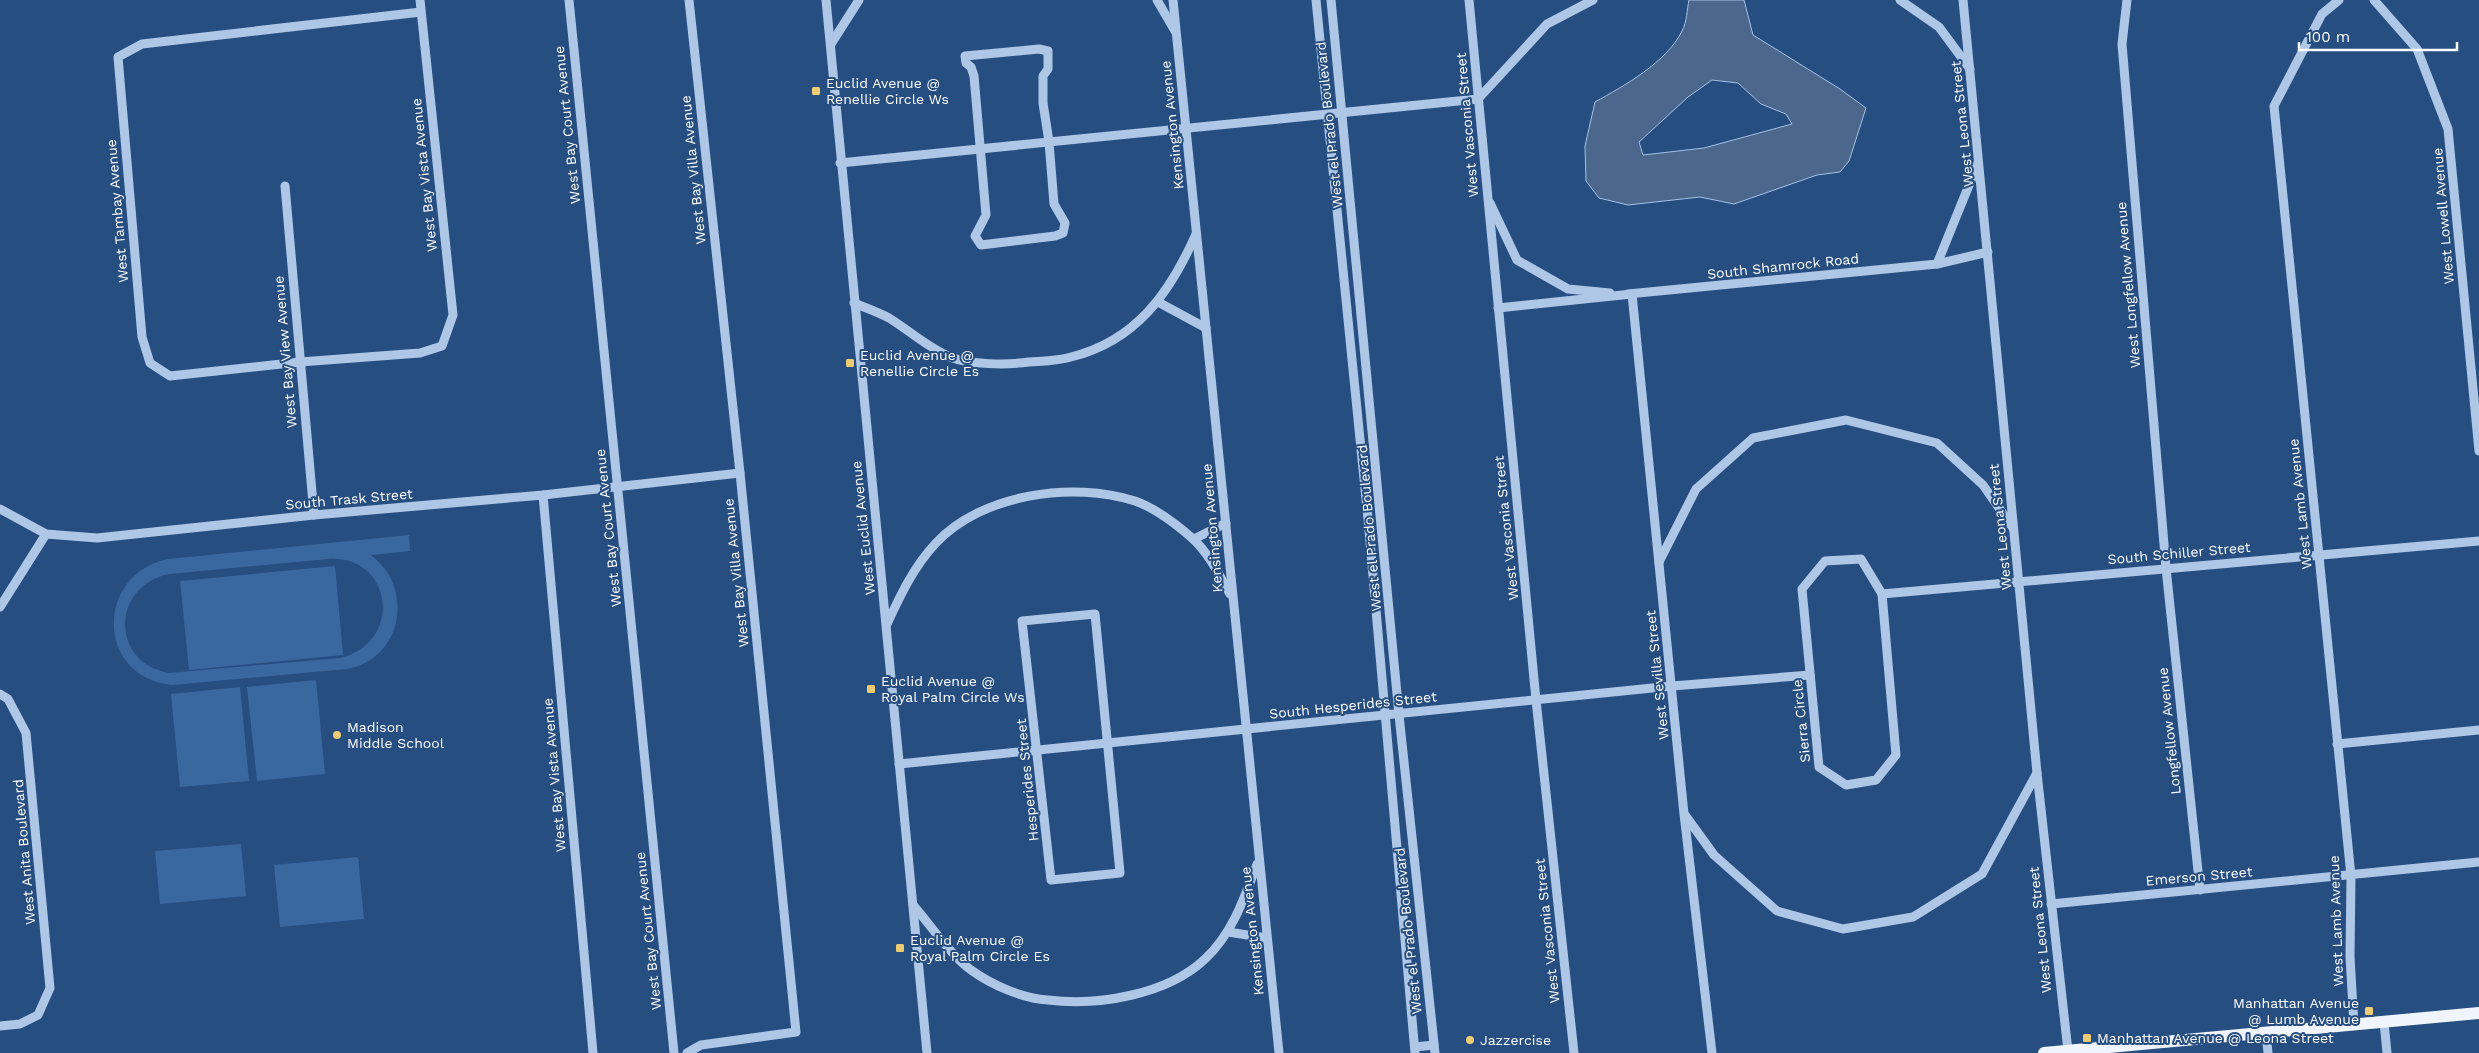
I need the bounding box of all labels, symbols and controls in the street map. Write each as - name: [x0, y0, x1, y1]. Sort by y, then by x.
- scale bar: [2299, 20, 2456, 52]
- text: 100 m: [2306, 28, 2350, 46]
- street label: West el Prado Boulevard: [1312, 41, 1346, 209]
- street label: West Bay Court Avenue: [551, 45, 583, 205]
- street label: West Vasconia Street: [1453, 52, 1481, 198]
- street label: Kensington Avenue: [1157, 60, 1187, 190]
- street label: West Leona Street: [1947, 60, 1977, 188]
- place label: Euclid Avenue @ Renellie Circle Ws: [826, 75, 949, 107]
- marker: Euclid Avenue @ Renellie Circle Ws: [810, 85, 822, 97]
- street label: West Bay Villa Avenue: [677, 95, 709, 245]
- street label: West Bay Vista Avenue: [408, 97, 440, 253]
- street label: West Tambay Avenue: [103, 139, 131, 283]
- street label: West Lowell Avenue: [2429, 147, 2457, 285]
- street label: West Longfellow Avenue: [2113, 201, 2143, 369]
- street label: South Shamrock Road: [1706, 250, 1860, 282]
- street label: West Bay View Avenue: [270, 275, 300, 429]
- place label: Euclid Avenue @ Renellie Circle Es: [860, 347, 979, 379]
- marker: Euclid Avenue @ Renellie Circle Es: [844, 357, 856, 369]
- street label: West Lamb Avenue: [2285, 438, 2315, 570]
- street label: West el Prado Boulevard: [1354, 444, 1384, 612]
- street label: West Bay Court Avenue: [592, 448, 624, 608]
- street label: West Vasconia Street: [1490, 455, 1522, 601]
- street label: West Euclid Avenue: [848, 460, 878, 596]
- street label: Kensington Avenue: [1198, 463, 1226, 593]
- street label: West Leona Street: [1985, 463, 2015, 591]
- street label: South Trask Street: [285, 485, 413, 513]
- street label: West Bay Villa Avenue: [720, 498, 752, 648]
- street label: South Schiller Street: [2107, 539, 2251, 567]
- street label: West Sevilla Street: [1642, 609, 1672, 740]
- street label: Longfellow Avenue: [2154, 667, 2184, 795]
- place label: Euclid Avenue @ Royal Palm Circle Ws: [881, 673, 1025, 705]
- street label: Sierra Circle: [1789, 679, 1813, 763]
- marker: Euclid Avenue @ Royal Palm Circle Ws: [865, 683, 877, 695]
- street label: South Hesperides Street: [1268, 688, 1438, 722]
- street label: West Bay Vista Avenue: [539, 697, 569, 853]
- street label: Hesperides Street: [1013, 718, 1041, 842]
- place label: Madison Middle School: [347, 719, 445, 751]
- marker: Madison Middle School: [331, 729, 343, 741]
- street label: West Anita Boulevard: [10, 779, 38, 925]
- street label: West el Prado Boulevard: [1391, 847, 1425, 1015]
- street label: West Bay Court Avenue: [632, 851, 664, 1011]
- street label: West Lamb Avenue: [2326, 855, 2346, 987]
- street label: West Vasconia Street: [1531, 858, 1563, 1004]
- street label: Emerson Street: [2145, 863, 2253, 889]
- street label: Kensington Avenue: [1237, 866, 1267, 996]
- street label: West Leona Street: [2025, 866, 2055, 994]
- place label: Euclid Avenue @ Royal Palm Circle Es: [910, 932, 1050, 964]
- marker: Euclid Avenue @ Royal Palm Circle Es: [894, 942, 906, 954]
- place label: Manhattan Avenue @ Lumb Avenue: [2233, 995, 2359, 1027]
- marker: Manhattan Avenue @ Lumb Avenue: [2363, 1005, 2375, 1017]
- place label: Manhattan Avenue @ Leona Street: [2097, 1030, 2334, 1046]
- place label: Jazzercise: [1480, 1032, 1551, 1048]
- marker: Manhattan Avenue @ Leona Street: [2081, 1032, 2093, 1044]
- marker: Jazzercise: [1464, 1034, 1476, 1046]

